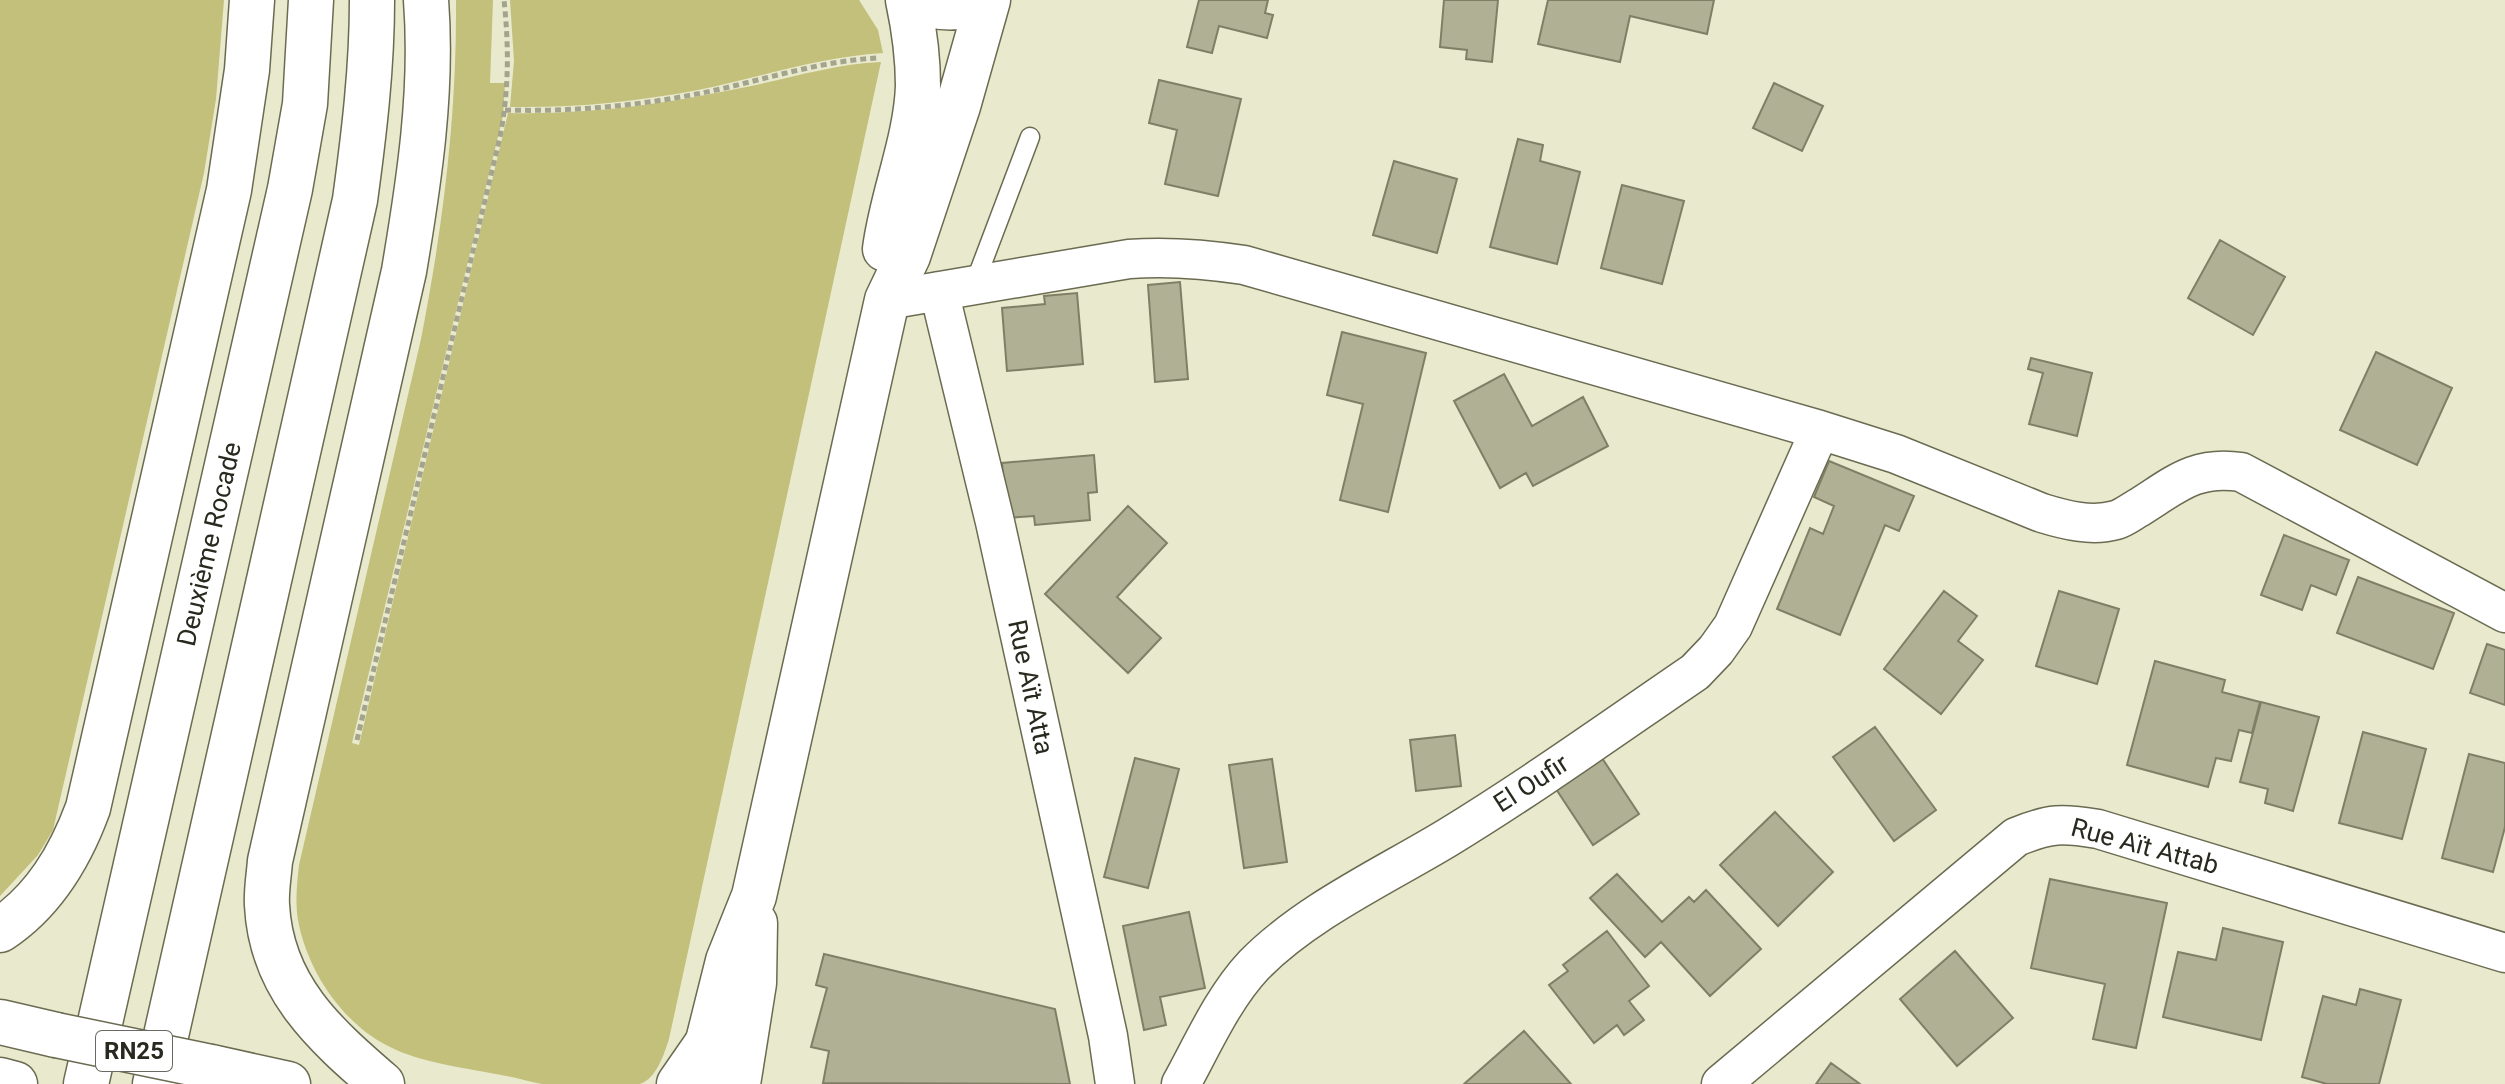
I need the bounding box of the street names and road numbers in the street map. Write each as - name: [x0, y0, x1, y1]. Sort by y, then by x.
- street label: Deuxième Rocade: [171, 439, 247, 649]
- street label: Rue Aït Atta: [1002, 617, 1060, 757]
- street label: El Oufir: [1488, 748, 1574, 818]
- street label: Rue Aït Attab: [2068, 812, 2222, 880]
- road number: RN25: [96, 1031, 172, 1071]

